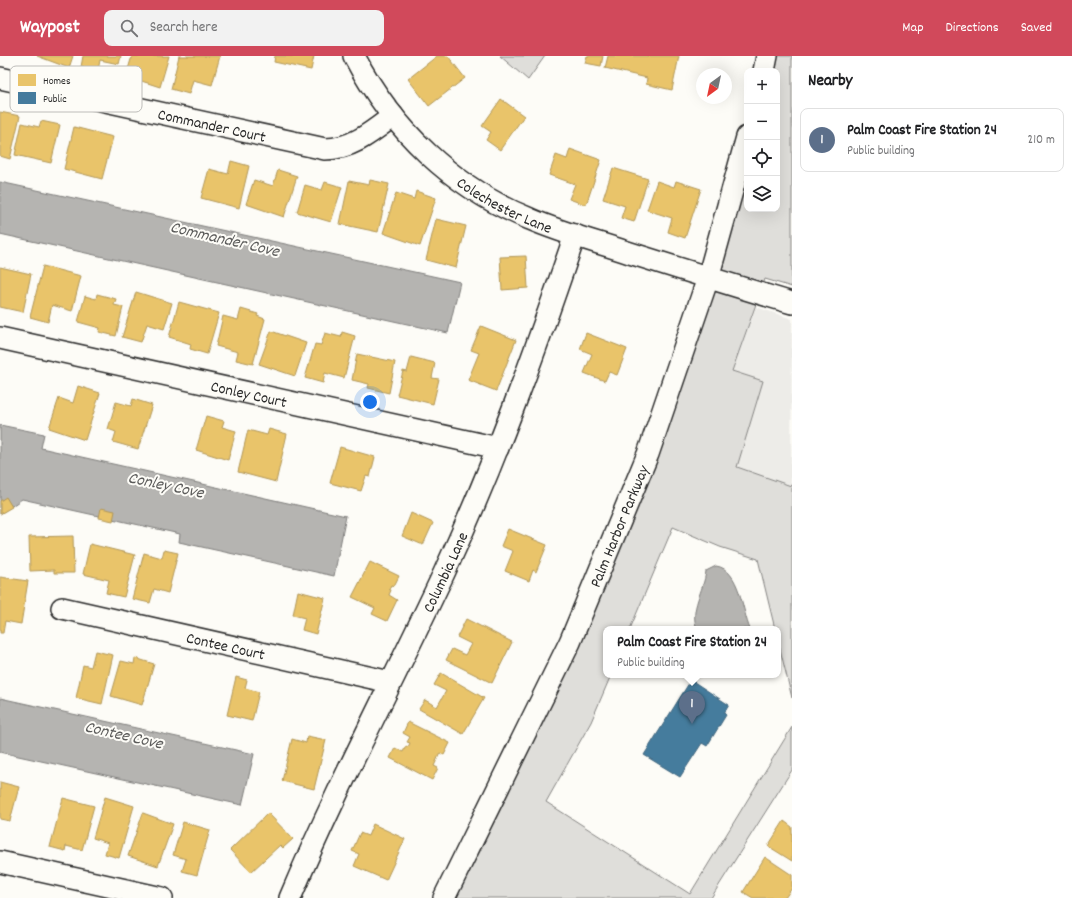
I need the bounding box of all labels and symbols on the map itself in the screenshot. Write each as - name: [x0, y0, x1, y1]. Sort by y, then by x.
- legend: [10, 66, 142, 112]
- north arrow: [696, 68, 732, 104]
- text: Homes: [43, 74, 71, 90]
- text: Public: [43, 92, 67, 108]
- street label: Commander Court: [155, 104, 268, 150]
- street label: Colechester Lane: [451, 172, 555, 241]
- water label: Commander Cove: [167, 217, 283, 265]
- street label: Conley Court: [208, 376, 289, 415]
- your location: [360, 392, 380, 412]
- street label: Palm Harbor Parkway: [585, 462, 656, 591]
- water label: Conley Cove: [125, 467, 207, 507]
- street label: Columbia Lane: [418, 529, 475, 617]
- street label: Contee Court: [184, 627, 267, 667]
- pin: 1: [679, 691, 705, 724]
- water label: Contee Cove: [82, 716, 166, 758]

